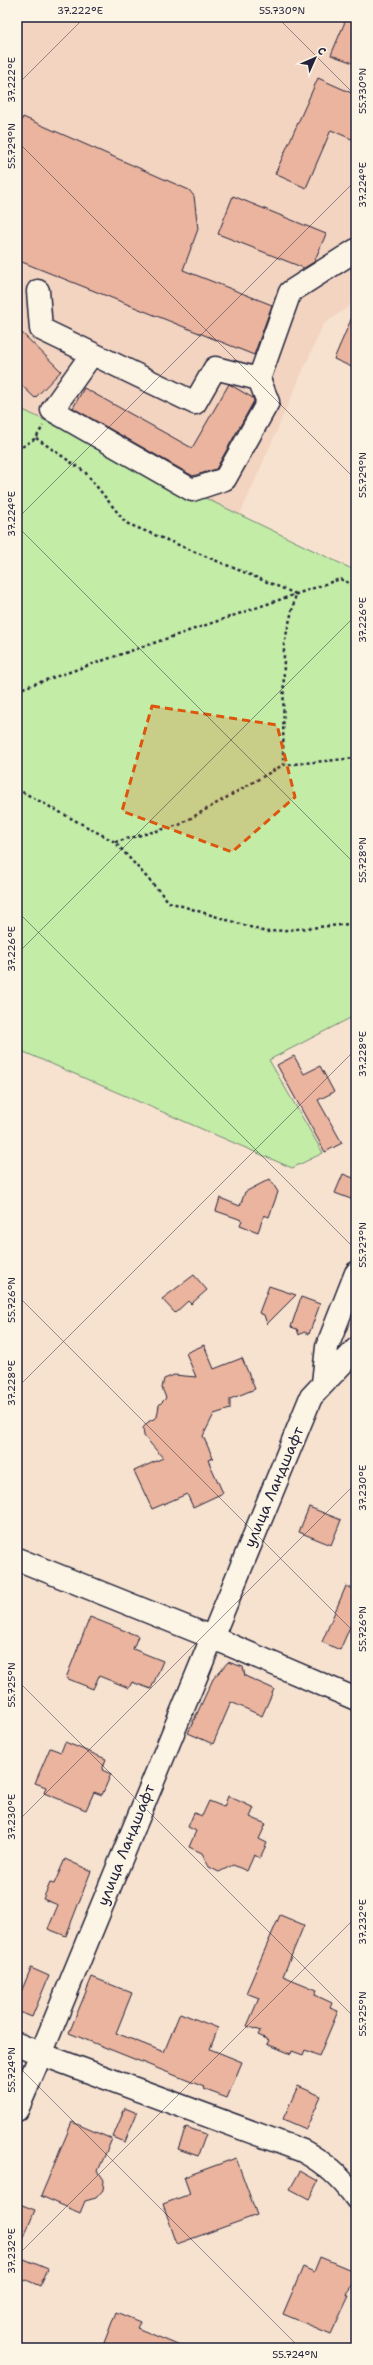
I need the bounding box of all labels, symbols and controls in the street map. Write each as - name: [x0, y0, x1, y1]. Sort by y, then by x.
- text: 37.222°E: [57, 4, 103, 17]
- text: 55.730°N: [259, 4, 305, 17]
- north arrow: [295, 38, 335, 78]
- text: С: [314, 44, 330, 59]
- text: 37.222°E: [5, 57, 18, 103]
- text: 55.730°N: [356, 68, 369, 114]
- text: 55.729°N: [5, 123, 18, 169]
- text: 37.224°E: [356, 162, 369, 208]
- text: 55.729°N: [356, 452, 369, 498]
- text: 37.224°E: [5, 491, 18, 537]
- text: 37.226°E: [356, 597, 369, 643]
- text: 55.728°N: [356, 837, 369, 883]
- text: 37.226°E: [5, 926, 18, 972]
- text: 37.228°E: [356, 1031, 369, 1077]
- text: 55.727°N: [356, 1222, 369, 1268]
- text: 55.726°N: [5, 1277, 18, 1323]
- text: 37.228°E: [5, 1360, 18, 1406]
- street label: улица Ландшафт: [240, 1423, 309, 1550]
- text: 37.230°E: [356, 1465, 369, 1511]
- text: 55.726°N: [356, 1606, 369, 1652]
- text: 55.725°N: [5, 1662, 18, 1708]
- street label: улица Ландшафт: [93, 1781, 160, 1909]
- text: 37.230°E: [5, 1794, 18, 1840]
- text: 37.232°E: [356, 1899, 369, 1945]
- text: 55.725°N: [356, 1991, 369, 2037]
- text: 55.724°N: [5, 2047, 18, 2093]
- text: 37.232°E: [5, 2228, 18, 2274]
- text: 55.724°N: [272, 2348, 318, 2361]

